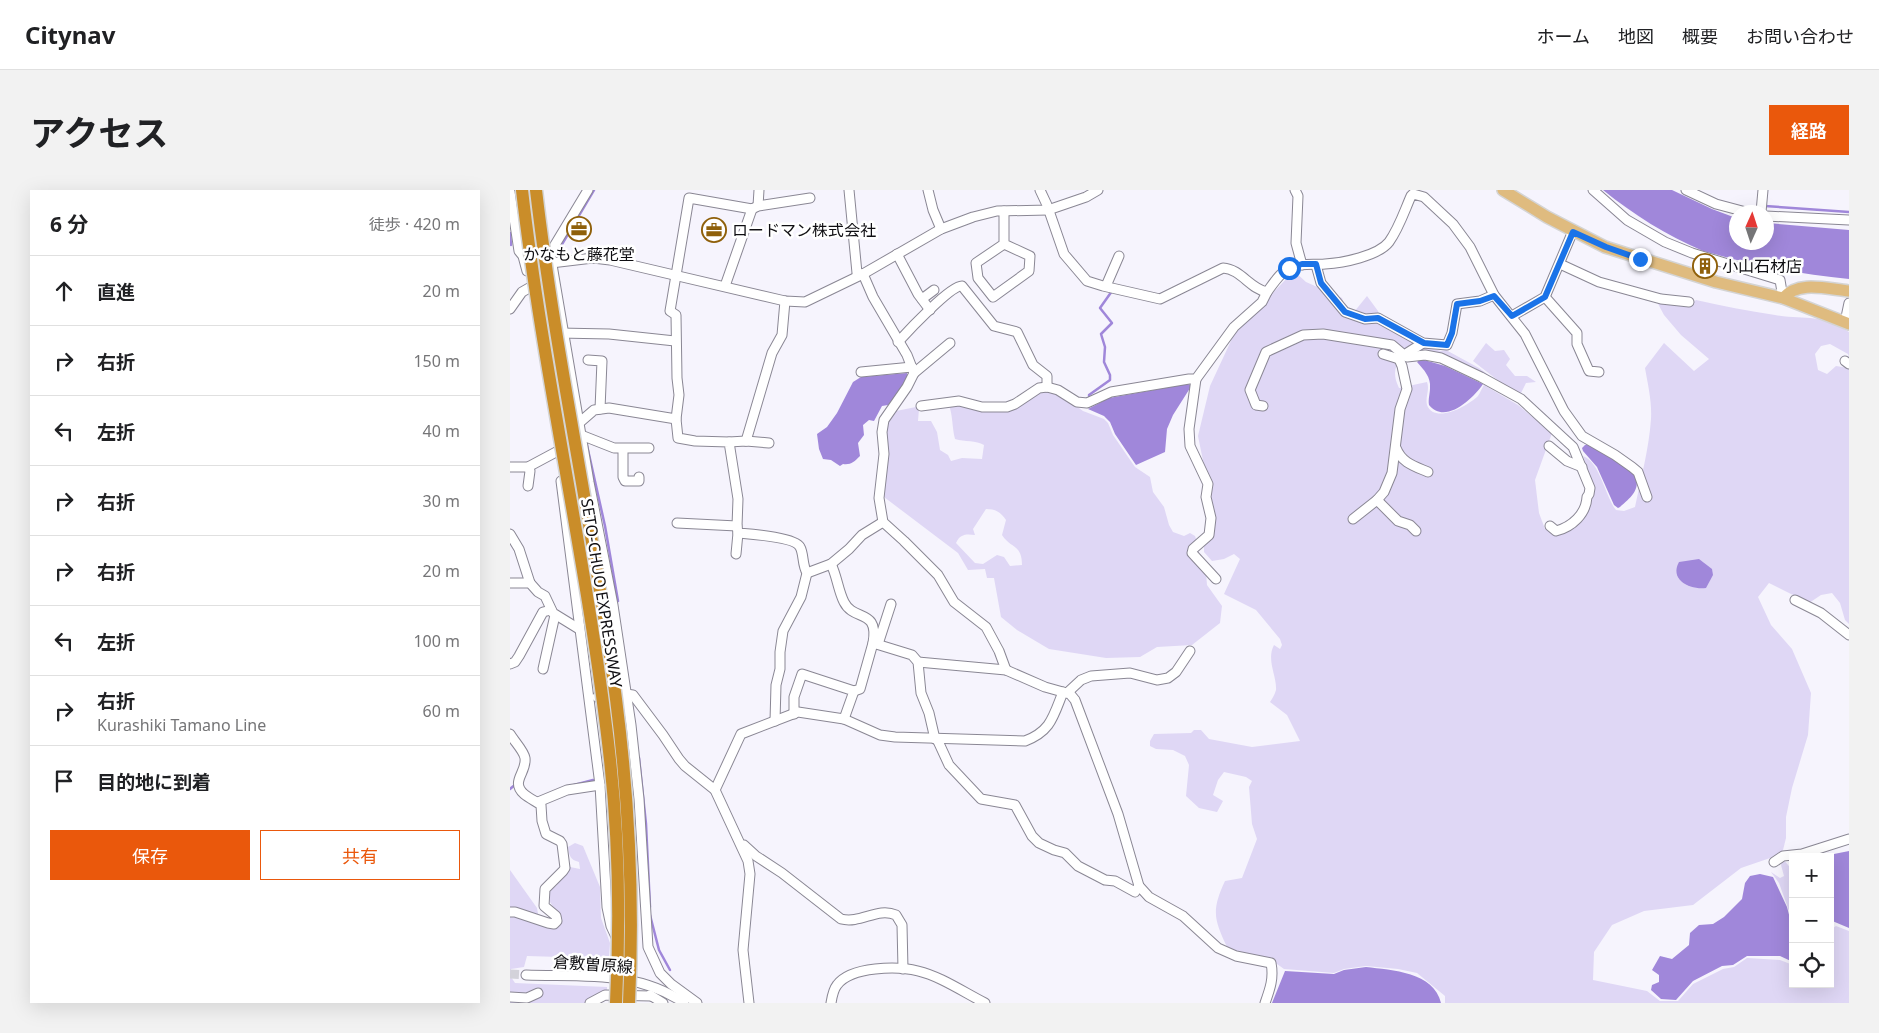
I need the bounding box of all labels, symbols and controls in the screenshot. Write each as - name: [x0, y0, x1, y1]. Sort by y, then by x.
- text: Citynav: [25, 18, 115, 51]
- text: ホーム: [1537, 24, 1590, 48]
- text: 地図: [1618, 24, 1654, 48]
- text: 概要: [1682, 24, 1718, 48]
- text: お問い合わせ: [1746, 24, 1854, 48]
- button: 経路: [1769, 105, 1849, 155]
- text: アクセス: [30, 109, 168, 156]
- north arrow: [1729, 205, 1774, 250]
- text: 6 分: [50, 210, 88, 238]
- text: 徒歩 · 420 m: [369, 213, 460, 235]
- office icon: かなもと藤花堂: [566, 216, 592, 242]
- office icon: ロードマン株式会社: [701, 217, 727, 243]
- place label: ロードマン株式会社: [732, 219, 876, 241]
- place label: かなもと藤花堂: [523, 243, 635, 265]
- route end: [1629, 248, 1652, 271]
- building icon: 小山石材店: [1692, 253, 1718, 279]
- place label: 小山石材店: [1722, 255, 1802, 277]
- route start: [1278, 257, 1301, 280]
- icon: ahead: [50, 277, 78, 305]
- text: 直進: [97, 279, 135, 305]
- text: 20 m: [423, 280, 460, 302]
- icon: right: [50, 347, 78, 375]
- text: 右折: [97, 349, 135, 375]
- text: 150 m: [413, 350, 460, 372]
- icon: left: [50, 417, 78, 445]
- text: 左折: [97, 419, 135, 445]
- text: 40 m: [423, 420, 460, 442]
- icon: right: [50, 487, 78, 515]
- text: 右折: [97, 489, 135, 515]
- text: 30 m: [423, 490, 460, 512]
- street label: SETO-CHUO EXPRESSWAY: [576, 497, 628, 690]
- icon: right: [50, 557, 78, 585]
- text: 右折: [97, 559, 135, 585]
- text: 20 m: [423, 560, 460, 582]
- icon: left: [50, 627, 78, 655]
- text: 左折: [97, 629, 135, 655]
- text: 100 m: [413, 630, 460, 652]
- text: 右折: [97, 688, 135, 714]
- icon: right: [50, 697, 78, 725]
- text: 60 m: [423, 700, 460, 722]
- text: Kurashiki Tamano Line: [97, 714, 266, 736]
- icon: arrive: [50, 767, 78, 795]
- text: 目的地に到着: [97, 769, 211, 795]
- button: 保存: [50, 830, 250, 880]
- button: 共有: [260, 830, 460, 880]
- map controls: [1789, 853, 1834, 988]
- button: +: [1789, 853, 1834, 898]
- button: −: [1789, 898, 1834, 943]
- button: locate: [1789, 943, 1834, 988]
- street label: 倉敷曽原線: [552, 950, 634, 978]

